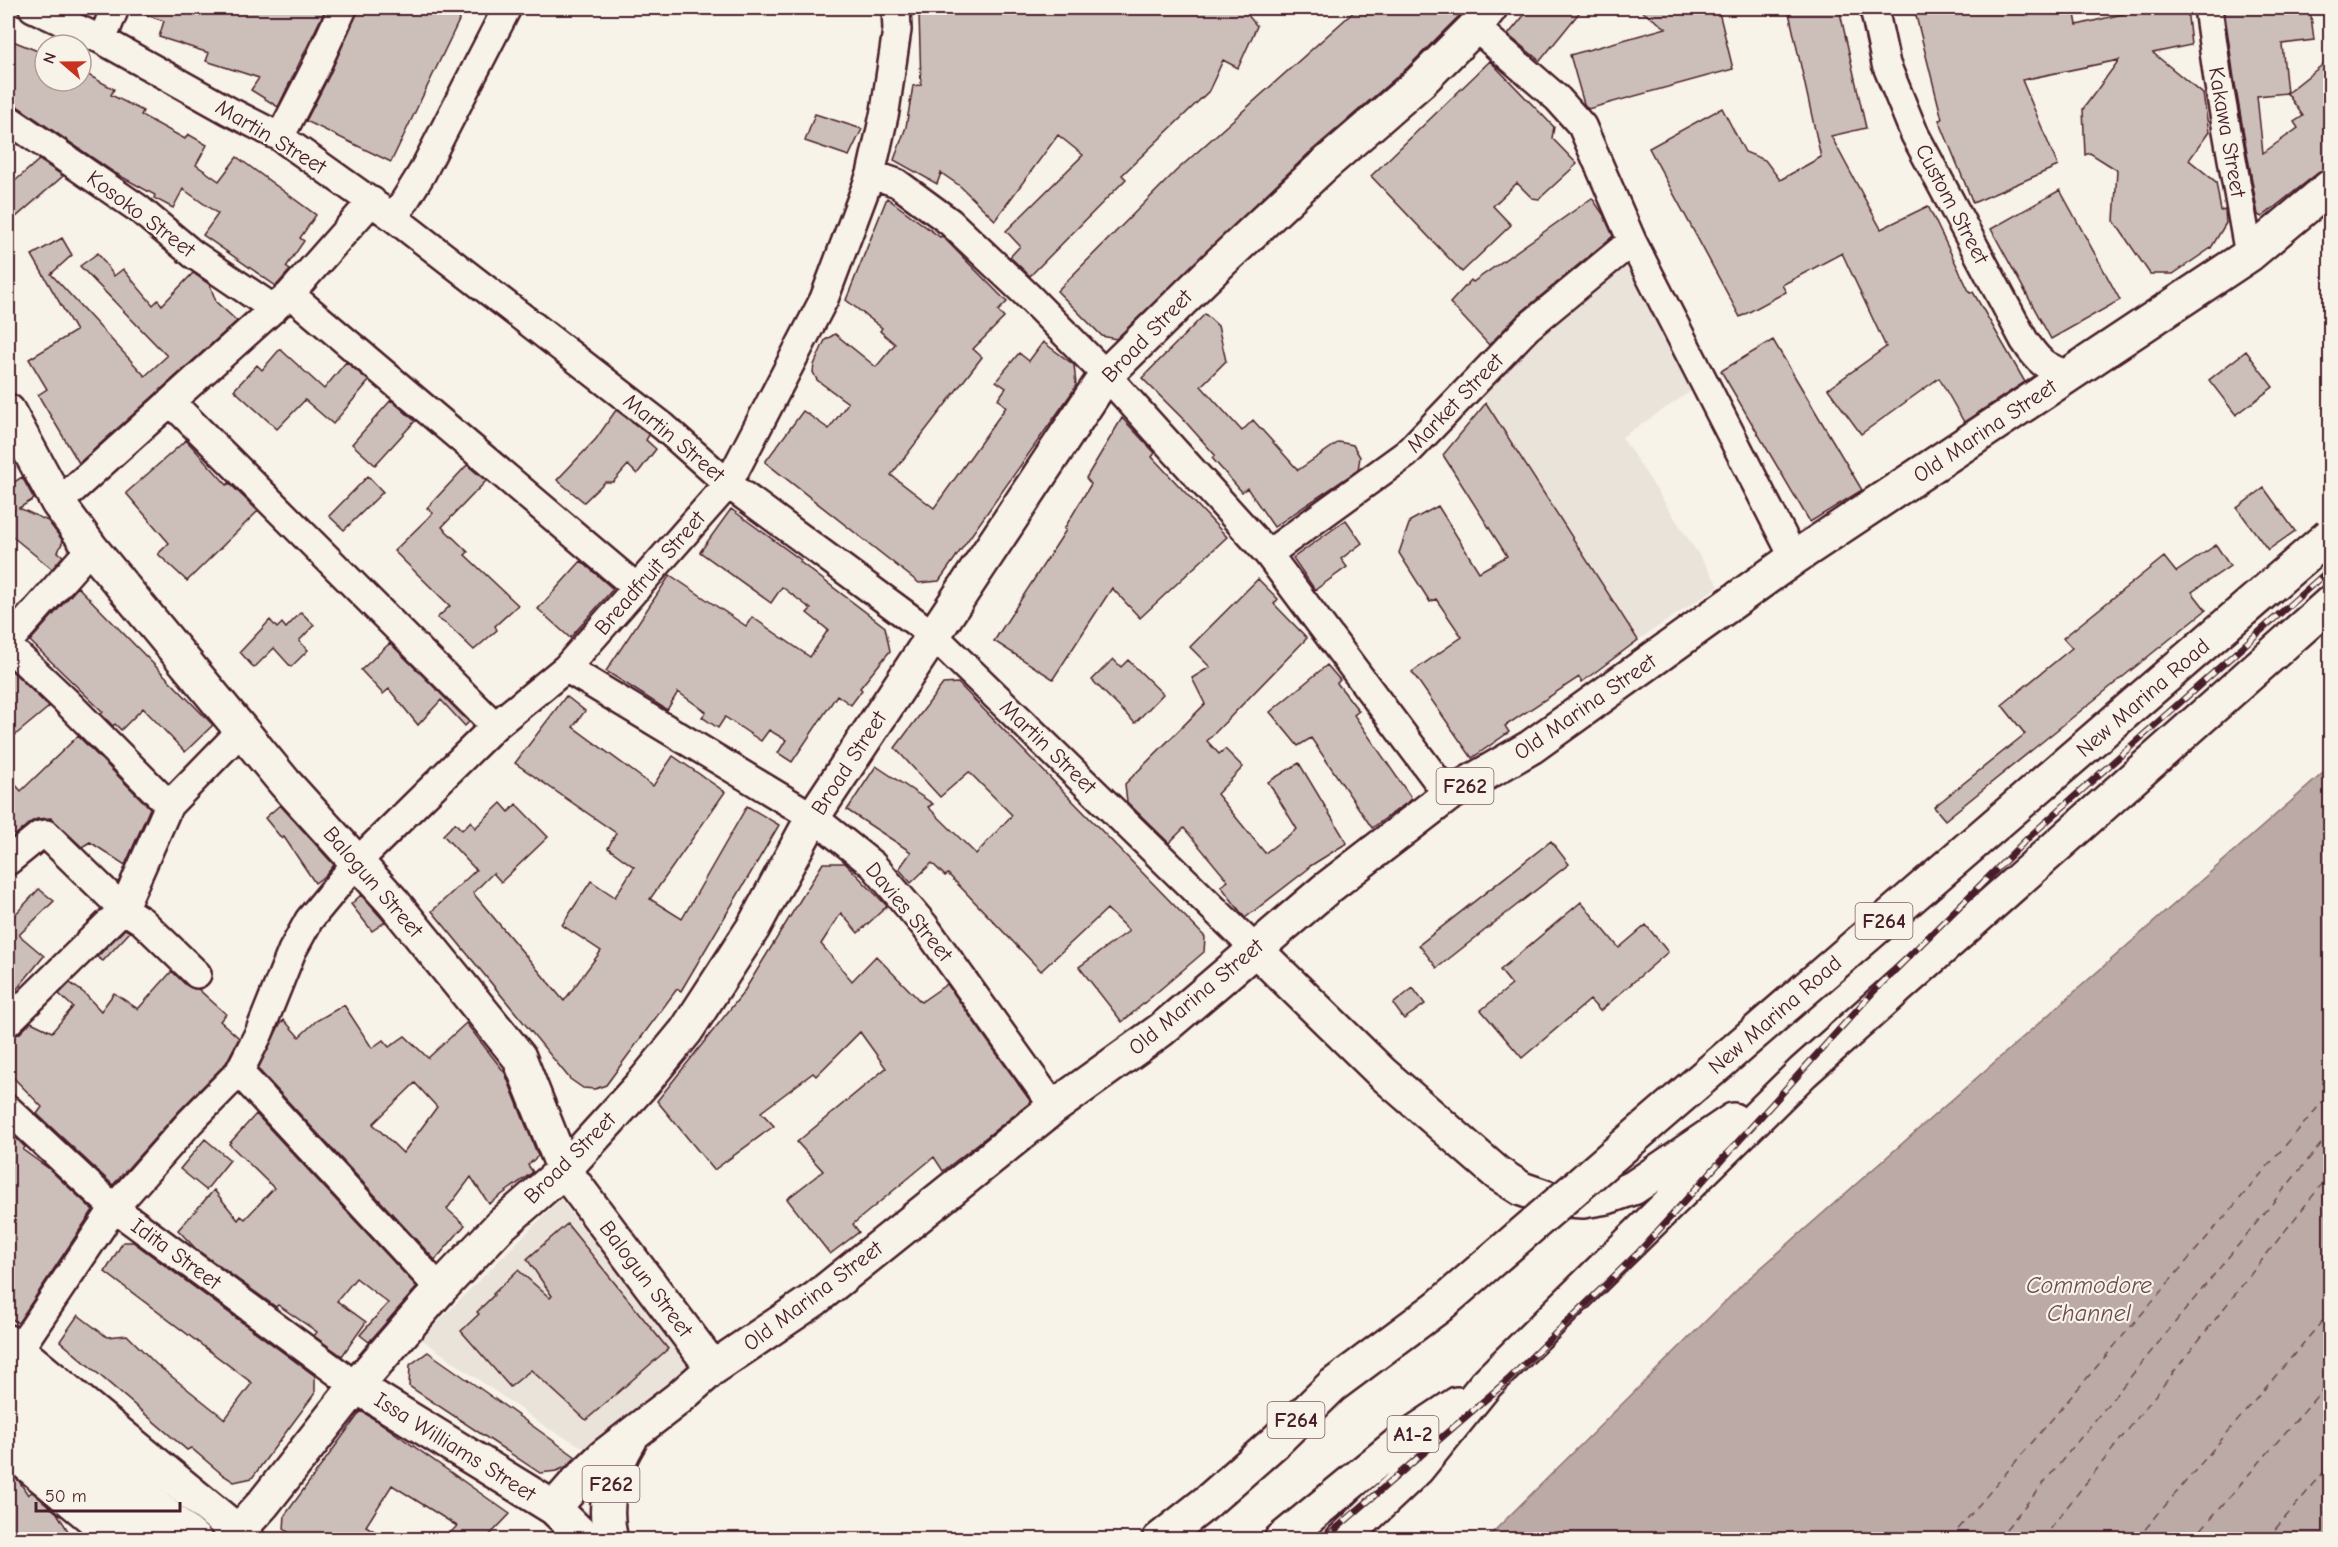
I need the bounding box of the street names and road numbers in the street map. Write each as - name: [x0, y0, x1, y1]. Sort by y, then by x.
- street label: Kakawa Street: [2203, 65, 2251, 200]
- street label: Martin Street: [211, 94, 332, 181]
- street label: Custom Street: [1910, 140, 1995, 269]
- street label: Kosoko Street: [82, 165, 201, 264]
- street label: Broad Street: [1096, 284, 1198, 388]
- street label: Market Street: [1401, 347, 1509, 458]
- street label: Old Marina Street: [1908, 373, 2062, 489]
- street label: Martin Street: [618, 388, 731, 488]
- street label: Breadfruit Street: [589, 505, 711, 640]
- street label: New Marina Road: [2071, 633, 2215, 763]
- street label: Old Marina Street: [1509, 648, 1662, 766]
- street label: Martin Street: [994, 694, 1102, 800]
- street label: Broad Street: [806, 705, 893, 820]
- road number: F262: [1436, 768, 1494, 804]
- street label: Balogun Street: [318, 821, 429, 943]
- street label: Davies Street: [860, 857, 959, 968]
- road number: F264: [1856, 903, 1912, 939]
- street label: Old Marina Street: [1124, 933, 1269, 1061]
- street label: New Marina Road: [1703, 950, 1847, 1080]
- street label: Broad Street: [519, 1106, 622, 1209]
- street label: Idita Street: [126, 1213, 227, 1296]
- street label: Balogun Street: [594, 1216, 699, 1343]
- street label: Old Marina Street: [738, 1235, 888, 1357]
- street label: Issa Williams Street: [369, 1387, 541, 1508]
- road number: F264: [1268, 1402, 1324, 1438]
- road number: A1-2: [1388, 1416, 1438, 1452]
- road number: F262: [582, 1466, 640, 1502]

